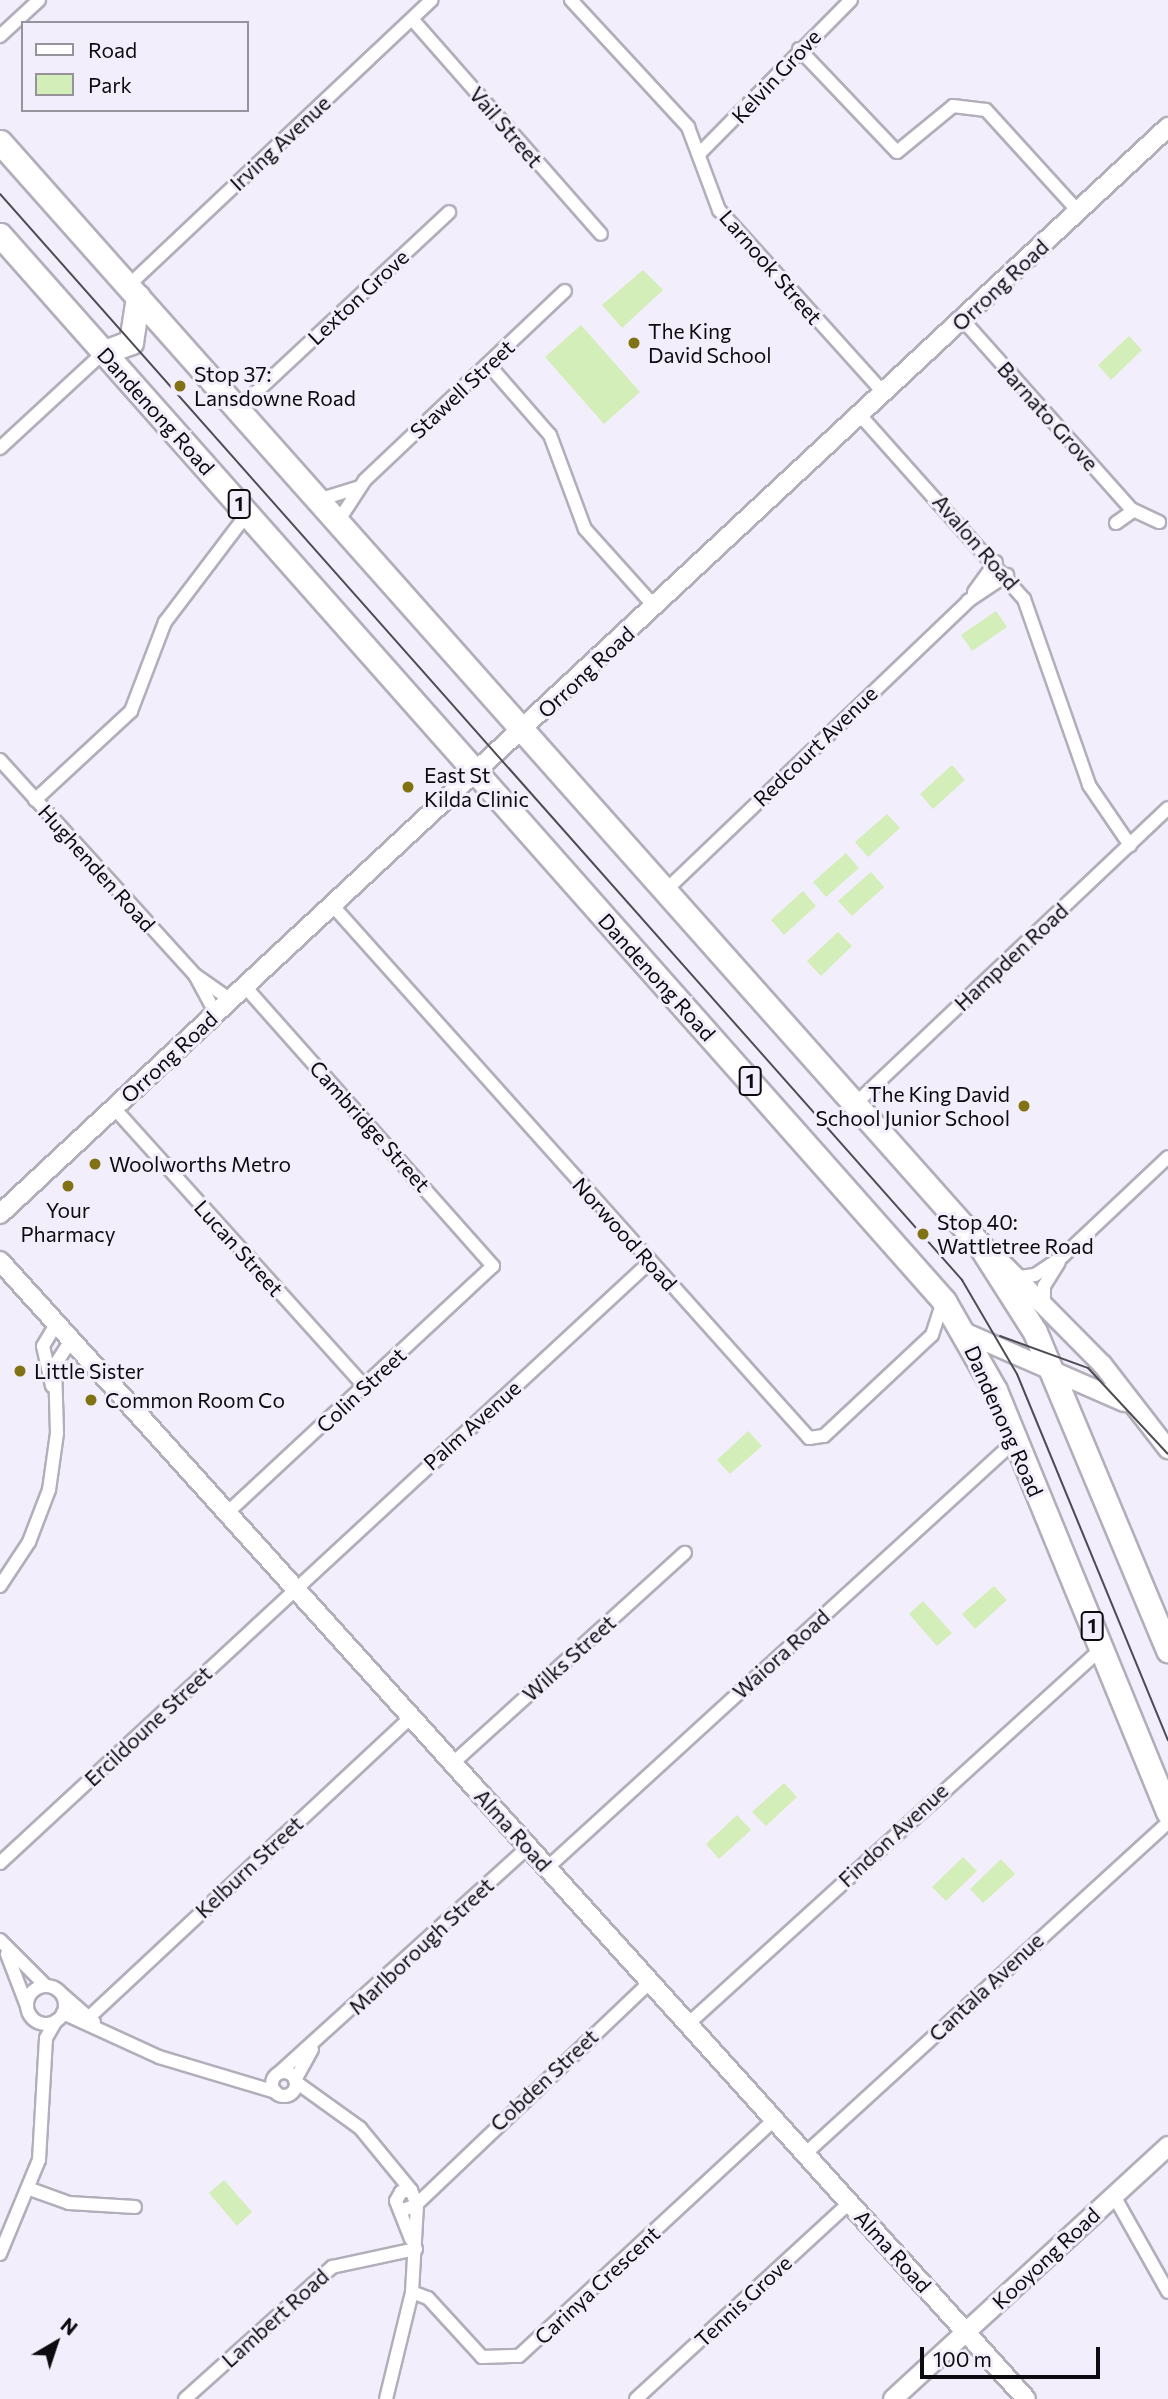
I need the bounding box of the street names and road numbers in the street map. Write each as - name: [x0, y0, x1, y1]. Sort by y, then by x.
- street label: Kelvin Grove: [726, 24, 826, 128]
- street label: Vail Street: [464, 82, 548, 172]
- street label: Irving Avenue: [225, 90, 335, 196]
- street label: Larnook Street: [714, 205, 828, 329]
- street label: Orrong Road: [947, 234, 1053, 336]
- street label: Lexton Grove: [302, 244, 414, 350]
- street label: Stawell Street: [405, 334, 519, 444]
- street label: Dandenong Road: [92, 342, 220, 480]
- street label: Barnato Grove: [992, 356, 1104, 476]
- road number: 1: [227, 489, 251, 520]
- street label: Avalon Road: [928, 489, 1024, 595]
- street label: Orrong Road: [533, 621, 639, 723]
- street label: Redcourt Avenue: [748, 681, 882, 811]
- street label: Hughenden Road: [33, 799, 161, 937]
- street label: Hampden Road: [949, 898, 1073, 1016]
- street label: Dandenong Road: [593, 908, 721, 1046]
- street label: Orrong Road: [116, 1006, 222, 1108]
- street label: Cambridge Street: [305, 1055, 435, 1197]
- road number: 1: [738, 1065, 762, 1096]
- street label: Norwood Road: [568, 1172, 682, 1296]
- street label: Lucan Street: [189, 1195, 289, 1301]
- street label: Colin Street: [311, 1342, 411, 1438]
- street label: Dandenong Road: [959, 1342, 1049, 1500]
- street label: Palm Avenue: [418, 1375, 526, 1475]
- street label: Waiora Road: [727, 1604, 835, 1704]
- street label: Wilks Street: [517, 1610, 621, 1706]
- road number: 1: [1080, 1610, 1104, 1642]
- street label: Ercildoune Street: [79, 1661, 217, 1791]
- street label: Findon Avenue: [833, 1778, 953, 1892]
- street label: Alma Road: [469, 1784, 557, 1876]
- street label: Kelburn Street: [190, 1811, 308, 1923]
- street label: Marlborough Street: [343, 1872, 499, 2020]
- street label: Cantala Avenue: [924, 1928, 1048, 2046]
- street label: Cobden Street: [485, 2024, 603, 2136]
- street label: Kooyong Road: [987, 2202, 1105, 2314]
- street label: Alma Road: [849, 2205, 937, 2297]
- street label: Carinya Crescent: [529, 2221, 665, 2349]
- street label: Tennis Grove: [689, 2250, 797, 2352]
- street label: Lambert Road: [216, 2264, 334, 2372]

